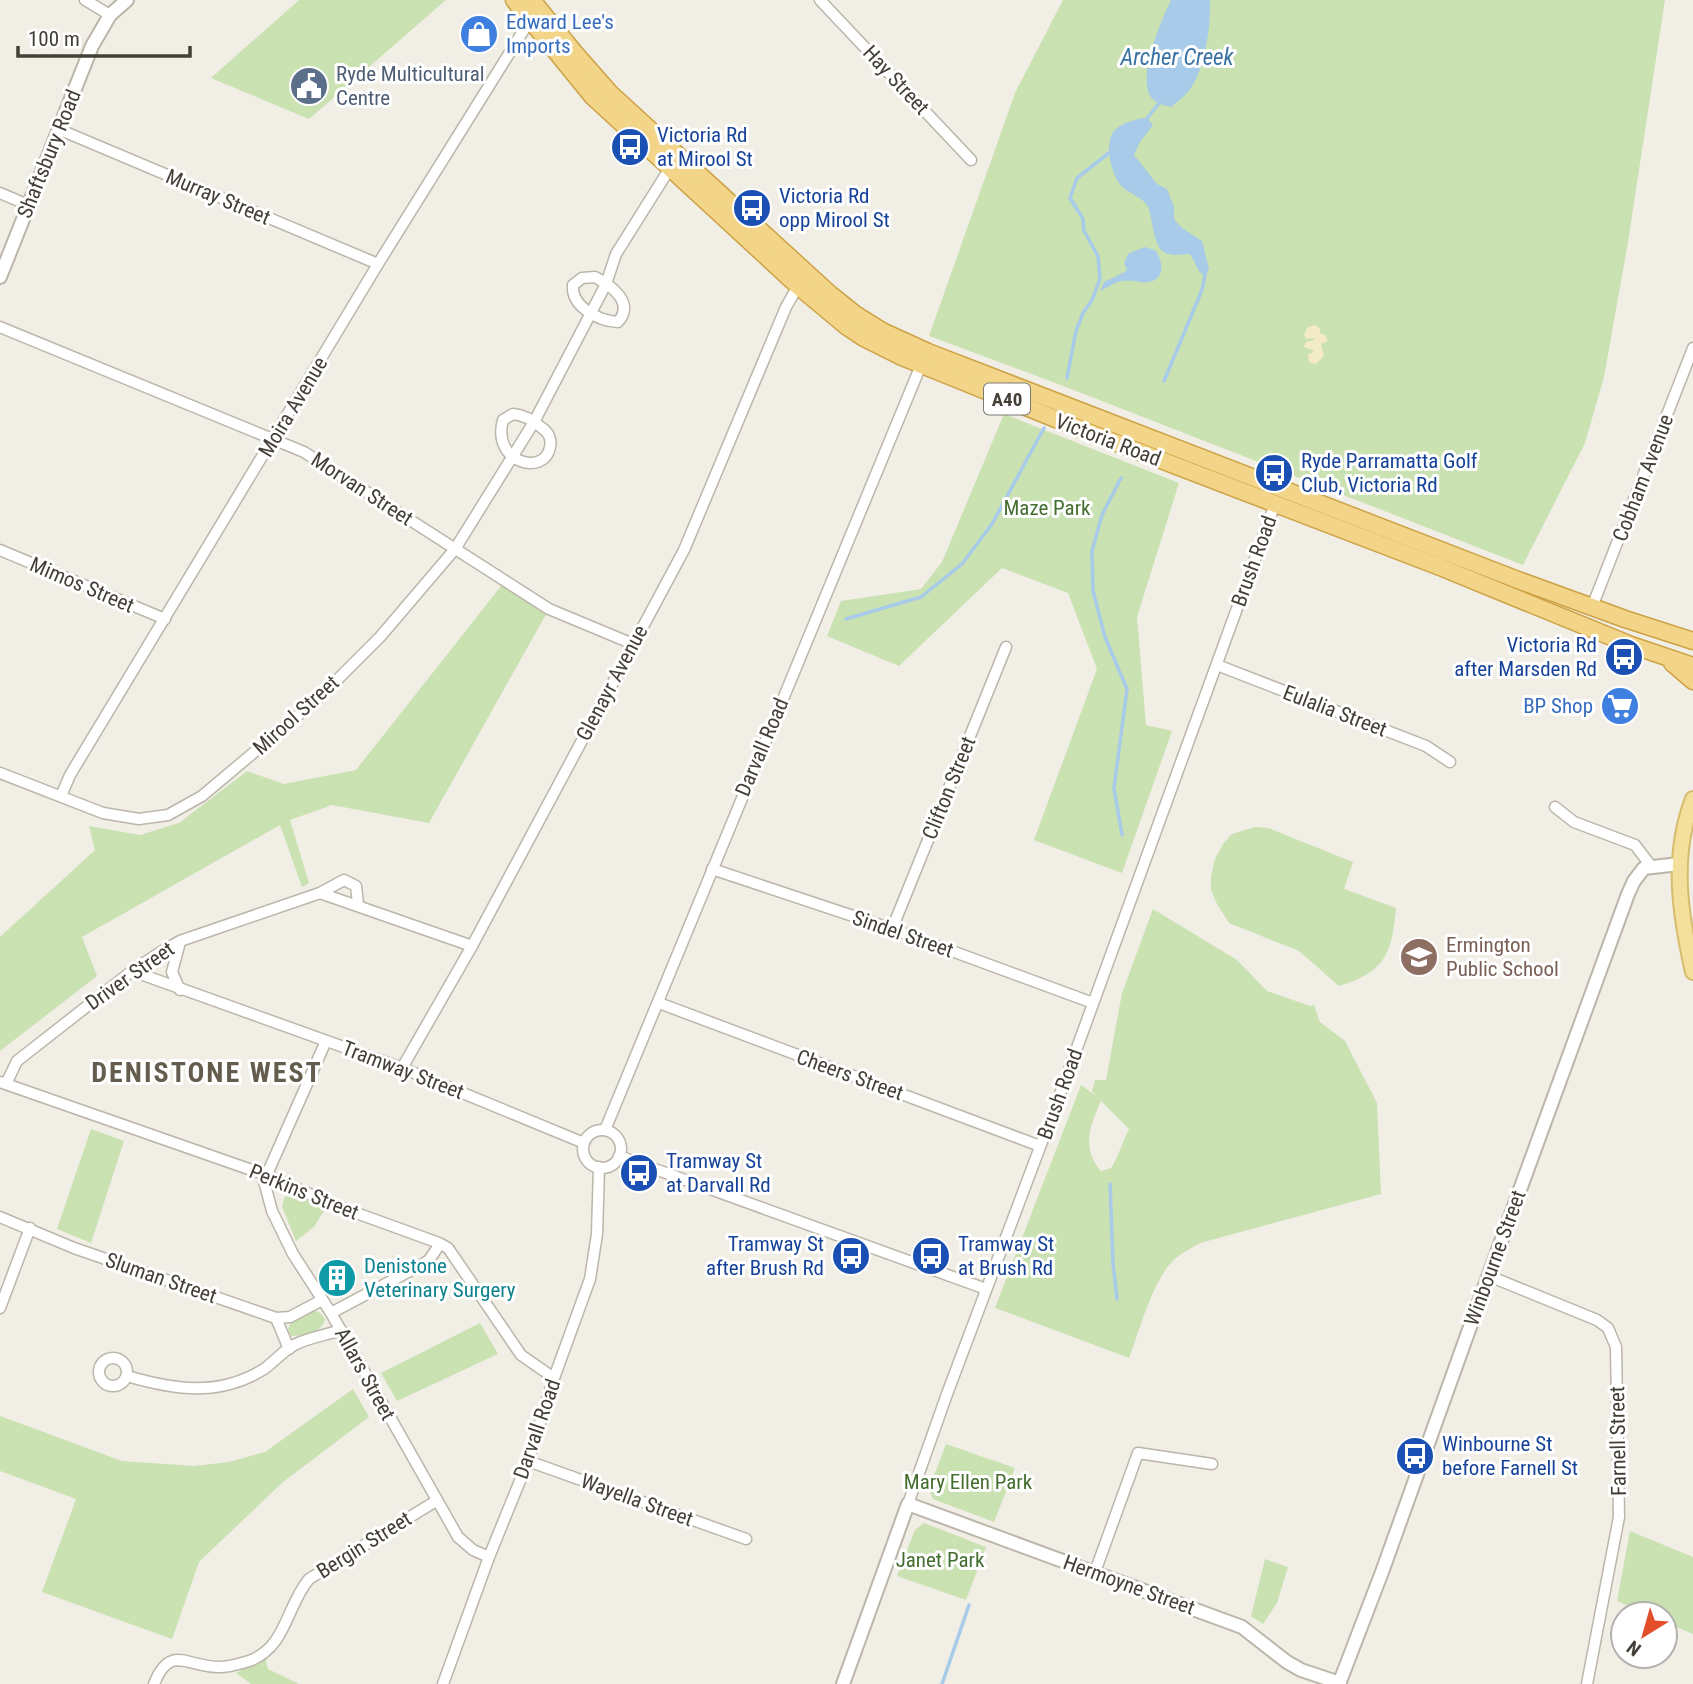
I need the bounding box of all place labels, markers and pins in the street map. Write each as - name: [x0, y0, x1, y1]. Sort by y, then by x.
- place label: Edward Lee's Imports: [506, 10, 614, 58]
- shop icon: Edward Lee's Imports: [458, 13, 500, 55]
- place label: Ryde Multicultural Centre: [336, 62, 485, 110]
- public building icon: Ryde Multicultural Centre: [288, 65, 330, 107]
- place label: Victoria Rd at Mirool St: [657, 123, 753, 171]
- bus stop icon: Victoria Rd at Mirool St: [609, 126, 651, 168]
- place label: Victoria Rd opp Mirool St: [779, 184, 890, 232]
- bus stop icon: Victoria Rd opp Mirool St: [731, 187, 773, 229]
- place label: Ryde Parramatta Golf Club, Victoria Rd: [1301, 449, 1478, 497]
- bus stop icon: Ryde Parramatta Golf Club, Victoria Rd: [1253, 452, 1295, 494]
- place label: Victoria Rd after Marsden Rd: [1454, 633, 1597, 681]
- bus stop icon: Victoria Rd after Marsden Rd: [1603, 636, 1645, 678]
- supermarket icon: BP Shop: [1599, 685, 1641, 727]
- place label: BP Shop: [1523, 694, 1593, 718]
- place label: Ermington Public School: [1446, 933, 1559, 981]
- school or university icon: Ermington Public School: [1398, 936, 1440, 978]
- place label: Tramway St at Darvall Rd: [666, 1149, 771, 1197]
- bus stop icon: Tramway St at Darvall Rd: [618, 1152, 660, 1194]
- place label: Tramway St after Brush Rd: [706, 1232, 824, 1280]
- place label: Tramway St at Brush Rd: [958, 1232, 1054, 1280]
- bus stop icon: Tramway St after Brush Rd: [830, 1235, 872, 1277]
- bus stop icon: Tramway St at Brush Rd: [910, 1235, 952, 1277]
- place label: Denistone Veterinary Surgery: [364, 1254, 516, 1302]
- building icon: Denistone Veterinary Surgery: [316, 1257, 358, 1299]
- place label: Winbourne St before Farnell St: [1442, 1432, 1578, 1480]
- bus stop icon: Winbourne St before Farnell St: [1394, 1435, 1436, 1477]

